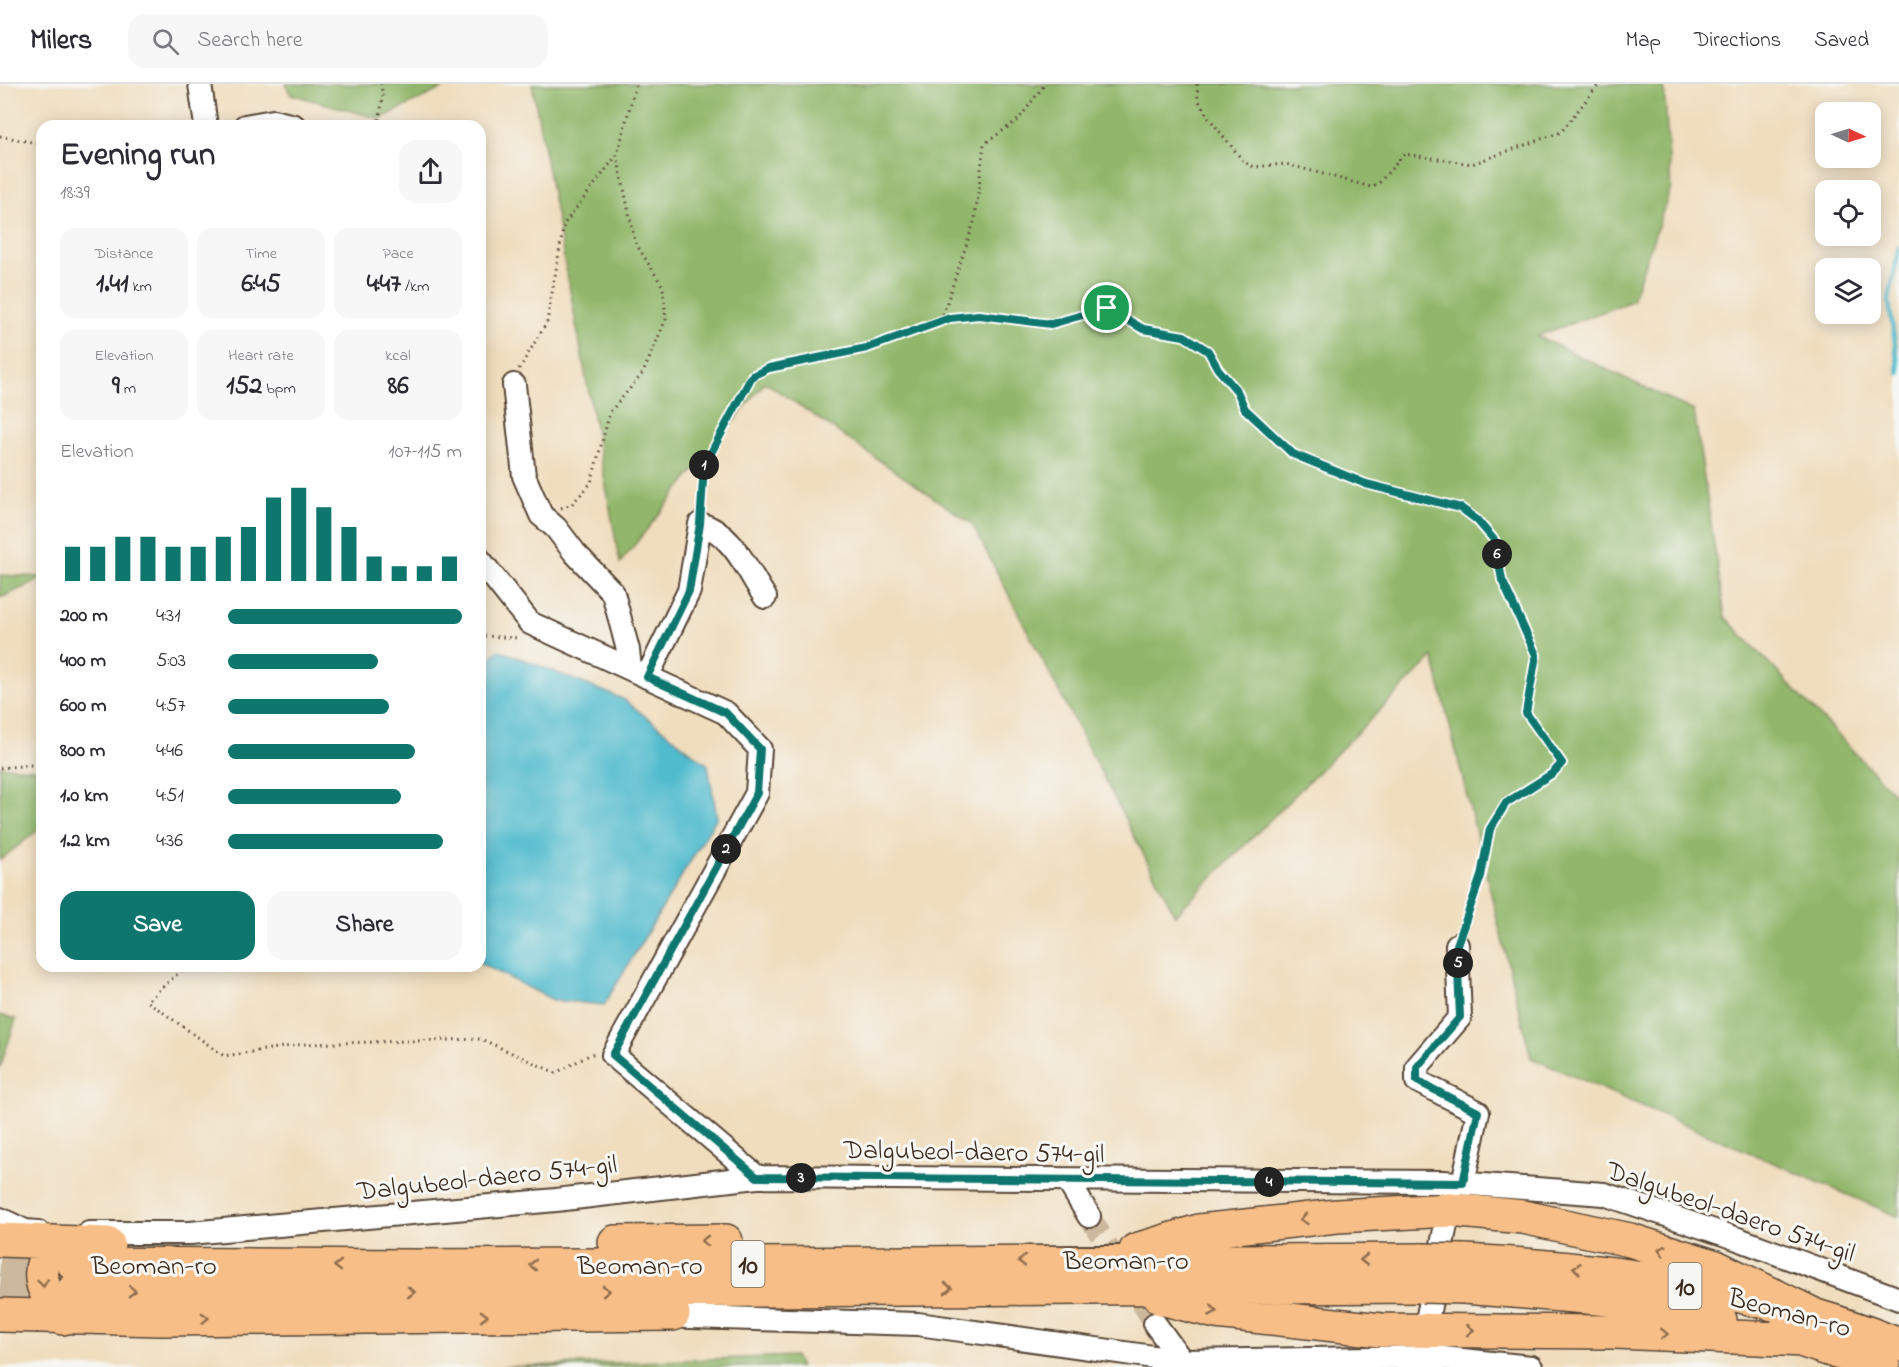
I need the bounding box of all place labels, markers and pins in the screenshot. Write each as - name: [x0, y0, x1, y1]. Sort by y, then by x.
- pin: [1081, 282, 1132, 333]
- pin: 1: [689, 450, 719, 480]
- pin: 6: [1482, 539, 1512, 569]
- pin: 2: [711, 834, 741, 864]
- pin: 5: [1443, 948, 1473, 978]
- pin: 3: [786, 1163, 816, 1193]
- pin: 4: [1254, 1167, 1284, 1197]

